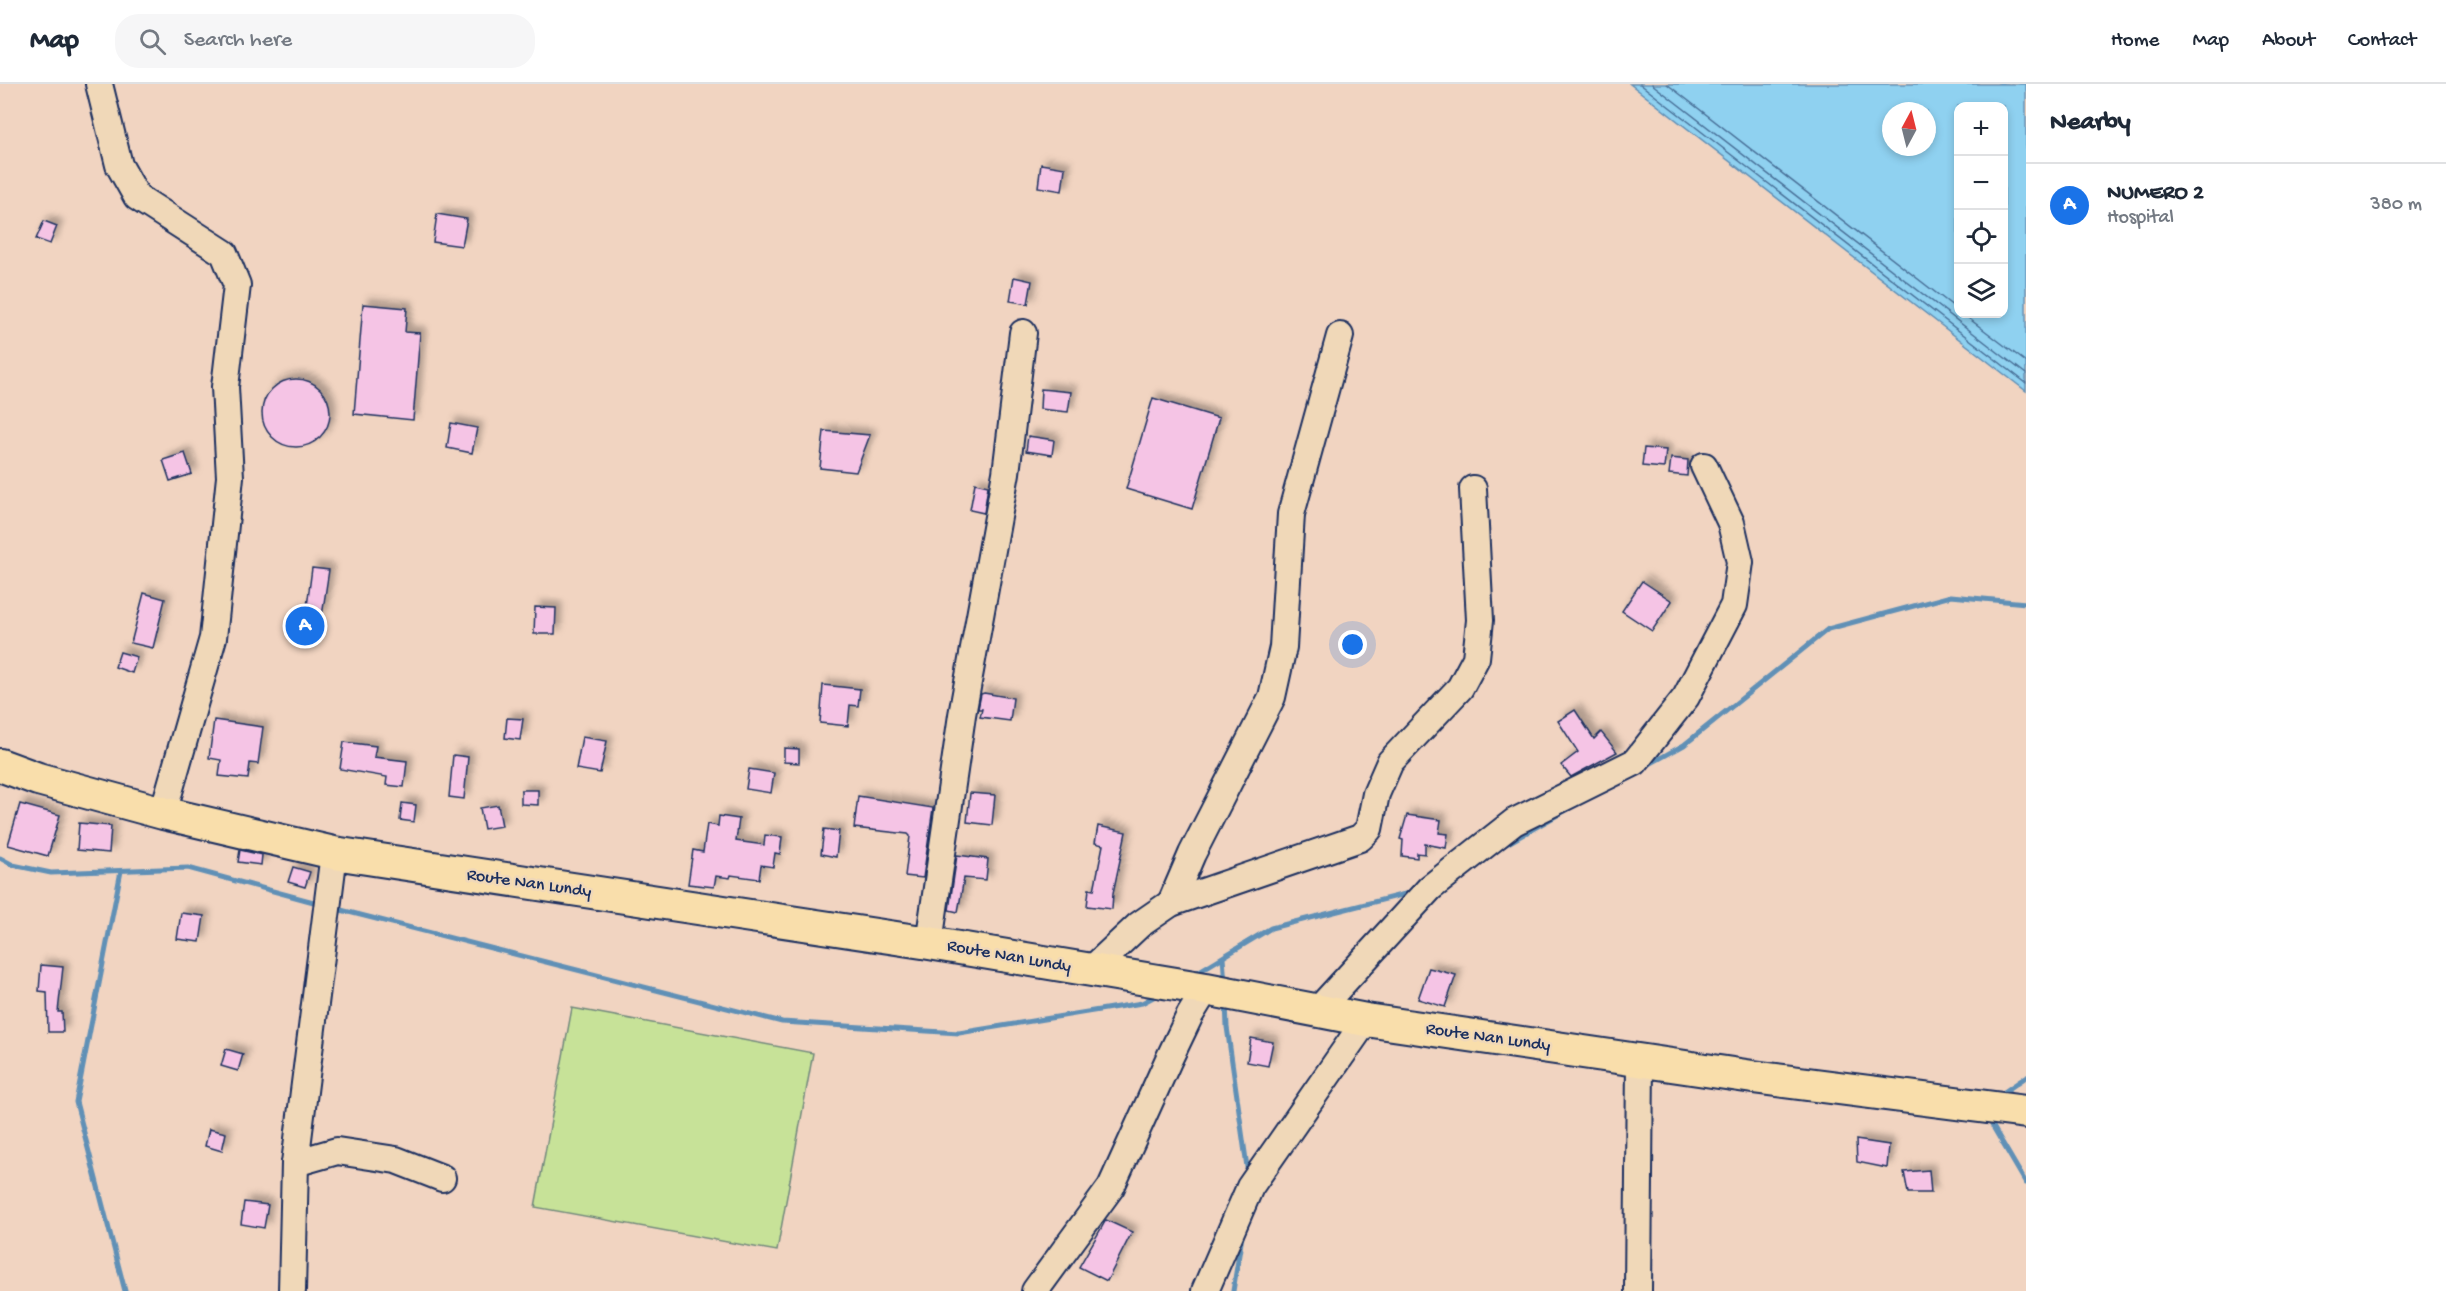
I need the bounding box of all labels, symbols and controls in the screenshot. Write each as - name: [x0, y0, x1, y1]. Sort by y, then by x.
- search box: [115, 14, 535, 68]
- text: Map: [30, 25, 79, 58]
- icon: search: [136, 25, 169, 58]
- text: Search here: [184, 28, 292, 54]
- text: Home: [2111, 29, 2159, 54]
- text: Map: [2192, 29, 2229, 54]
- text: About: [2262, 29, 2315, 54]
- text: Contact: [2348, 29, 2416, 54]
- north arrow: [1882, 102, 1936, 156]
- map controls: [1954, 102, 2008, 318]
- button: +: [1954, 102, 2008, 156]
- text: Nearby: [2050, 108, 2131, 139]
- button: −: [1954, 156, 2008, 210]
- text: NUMERO 2: [2107, 181, 2204, 207]
- text: A: [2064, 194, 2075, 217]
- text: 380 m: [2370, 194, 2422, 217]
- text: Hospital: [2107, 207, 2174, 230]
- button: locate: [1954, 210, 2008, 264]
- button: layers: [1954, 264, 2008, 318]
- pin: A: [286, 604, 324, 648]
- your location: [1338, 630, 1367, 659]
- street label: Route Nan Lundy: [465, 865, 593, 903]
- street label: Route Nan Lundy: [945, 936, 1073, 978]
- street label: Route Nan Lundy: [1424, 1019, 1552, 1057]

